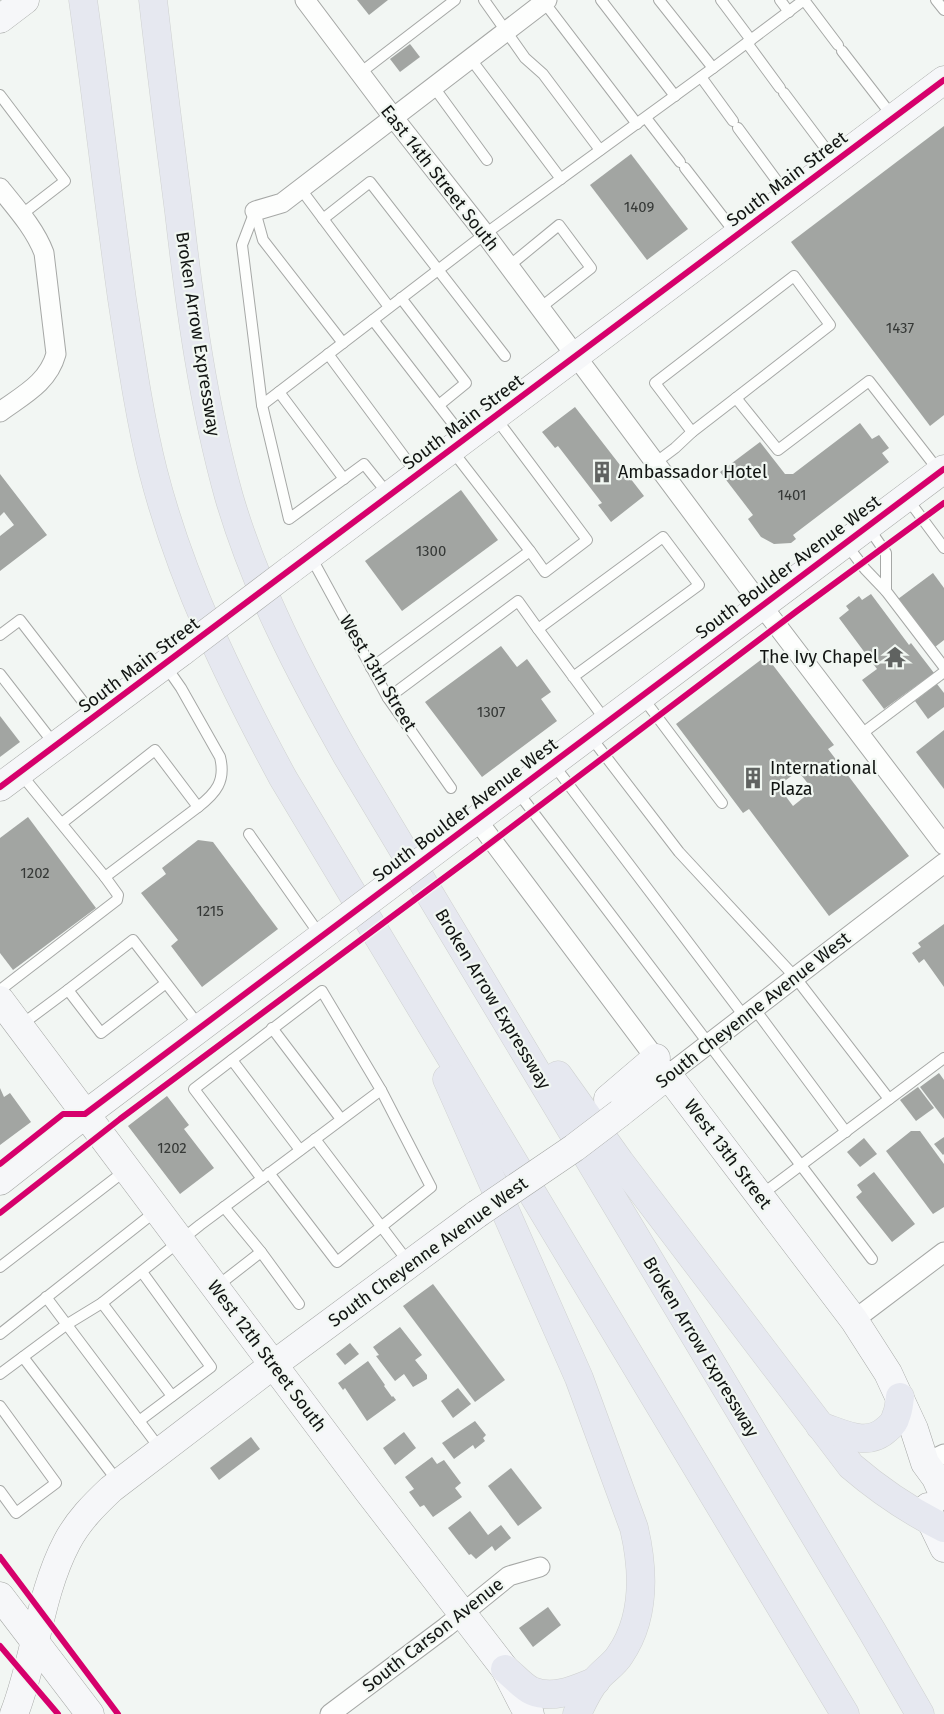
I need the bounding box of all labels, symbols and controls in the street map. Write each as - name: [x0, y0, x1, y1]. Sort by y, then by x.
- street label: East 14th Street South: [376, 101, 504, 255]
- street label: South Main Street: [722, 126, 852, 232]
- house number: 1409: [624, 198, 654, 216]
- street label: Broken Arrow Expressway: [171, 230, 225, 438]
- house number: 1437: [886, 319, 914, 337]
- street label: South Main Street: [398, 369, 528, 475]
- building icon: Ambassador Hotel: [589, 459, 615, 485]
- place label: Ambassador Hotel: [618, 461, 767, 483]
- house number: 1401: [778, 486, 806, 504]
- street label: South Boulder Avenue West: [691, 490, 885, 644]
- house number: 1300: [416, 542, 446, 560]
- street label: West 13th Street: [335, 611, 422, 735]
- street label: South Main Street: [74, 612, 204, 718]
- temple icon: The Ivy Chapel: [882, 644, 908, 670]
- place label: The Ivy Chapel: [760, 646, 878, 668]
- house number: 1307: [477, 703, 506, 721]
- street label: South Boulder Avenue West: [368, 733, 562, 887]
- place label: International Plaza: [770, 757, 877, 800]
- building icon: International Plaza: [740, 765, 766, 791]
- house number: 1202: [20, 864, 50, 882]
- house number: 1215: [196, 902, 224, 920]
- street label: Broken Arrow Expressway: [430, 905, 556, 1093]
- street label: South Cheyenne Avenue West: [651, 927, 855, 1093]
- street label: West 13th Street: [680, 1095, 777, 1214]
- house number: 1202: [157, 1139, 187, 1157]
- street label: South Cheyenne Avenue West: [324, 1172, 532, 1332]
- street label: Broken Arrow Expressway: [638, 1253, 764, 1441]
- street label: West 12th Street South: [203, 1276, 331, 1436]
- street label: South Carson Avenue: [358, 1573, 508, 1697]

